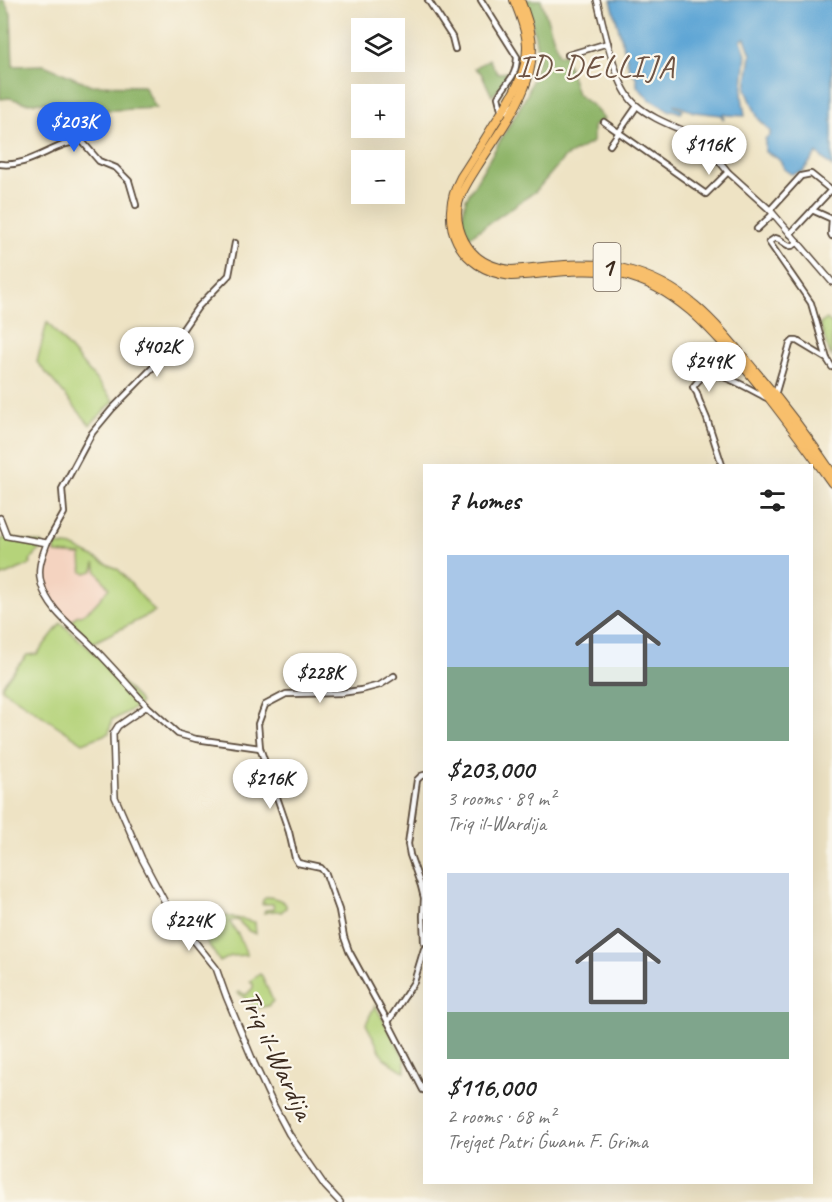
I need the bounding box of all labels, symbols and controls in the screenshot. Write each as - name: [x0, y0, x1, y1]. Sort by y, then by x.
- map controls: [351, 18, 405, 204]
- button: layers: [351, 18, 405, 72]
- district label: ID-DELLIJA: [517, 46, 676, 87]
- button: +: [351, 84, 405, 138]
- pin: $203K: [32, 102, 116, 153]
- text: $203K: [51, 109, 97, 134]
- pin: $116K: [667, 125, 751, 176]
- text: $116K: [686, 132, 732, 157]
- button: −: [351, 150, 405, 204]
- road number: 1: [594, 243, 620, 291]
- pin: $402K: [115, 327, 199, 378]
- text: $402K: [134, 334, 180, 359]
- pin: $249K: [667, 342, 751, 393]
- text: $249K: [686, 349, 732, 374]
- text: 7 homes: [447, 484, 520, 517]
- icon: filters: [756, 484, 789, 517]
- icon: home: [564, 594, 672, 702]
- pin: $228K: [278, 653, 362, 704]
- text: $228K: [297, 660, 343, 685]
- text: $203,000: [447, 753, 534, 786]
- pin: $216K: [228, 759, 312, 810]
- text: $216K: [247, 766, 293, 791]
- text: 3 rooms · 89 m²: [447, 786, 555, 811]
- text: Triq il-Wardija: [447, 811, 546, 836]
- pin: $224K: [147, 901, 231, 952]
- text: $224K: [166, 908, 212, 933]
- icon: home: [564, 912, 672, 1020]
- street label: Triq il-Wardija: [232, 985, 323, 1127]
- text: $116,000: [447, 1071, 535, 1104]
- text: 2 rooms · 68 m²: [447, 1104, 555, 1129]
- text: Trejqet Patri Ġwann F. Grima: [447, 1129, 648, 1154]

